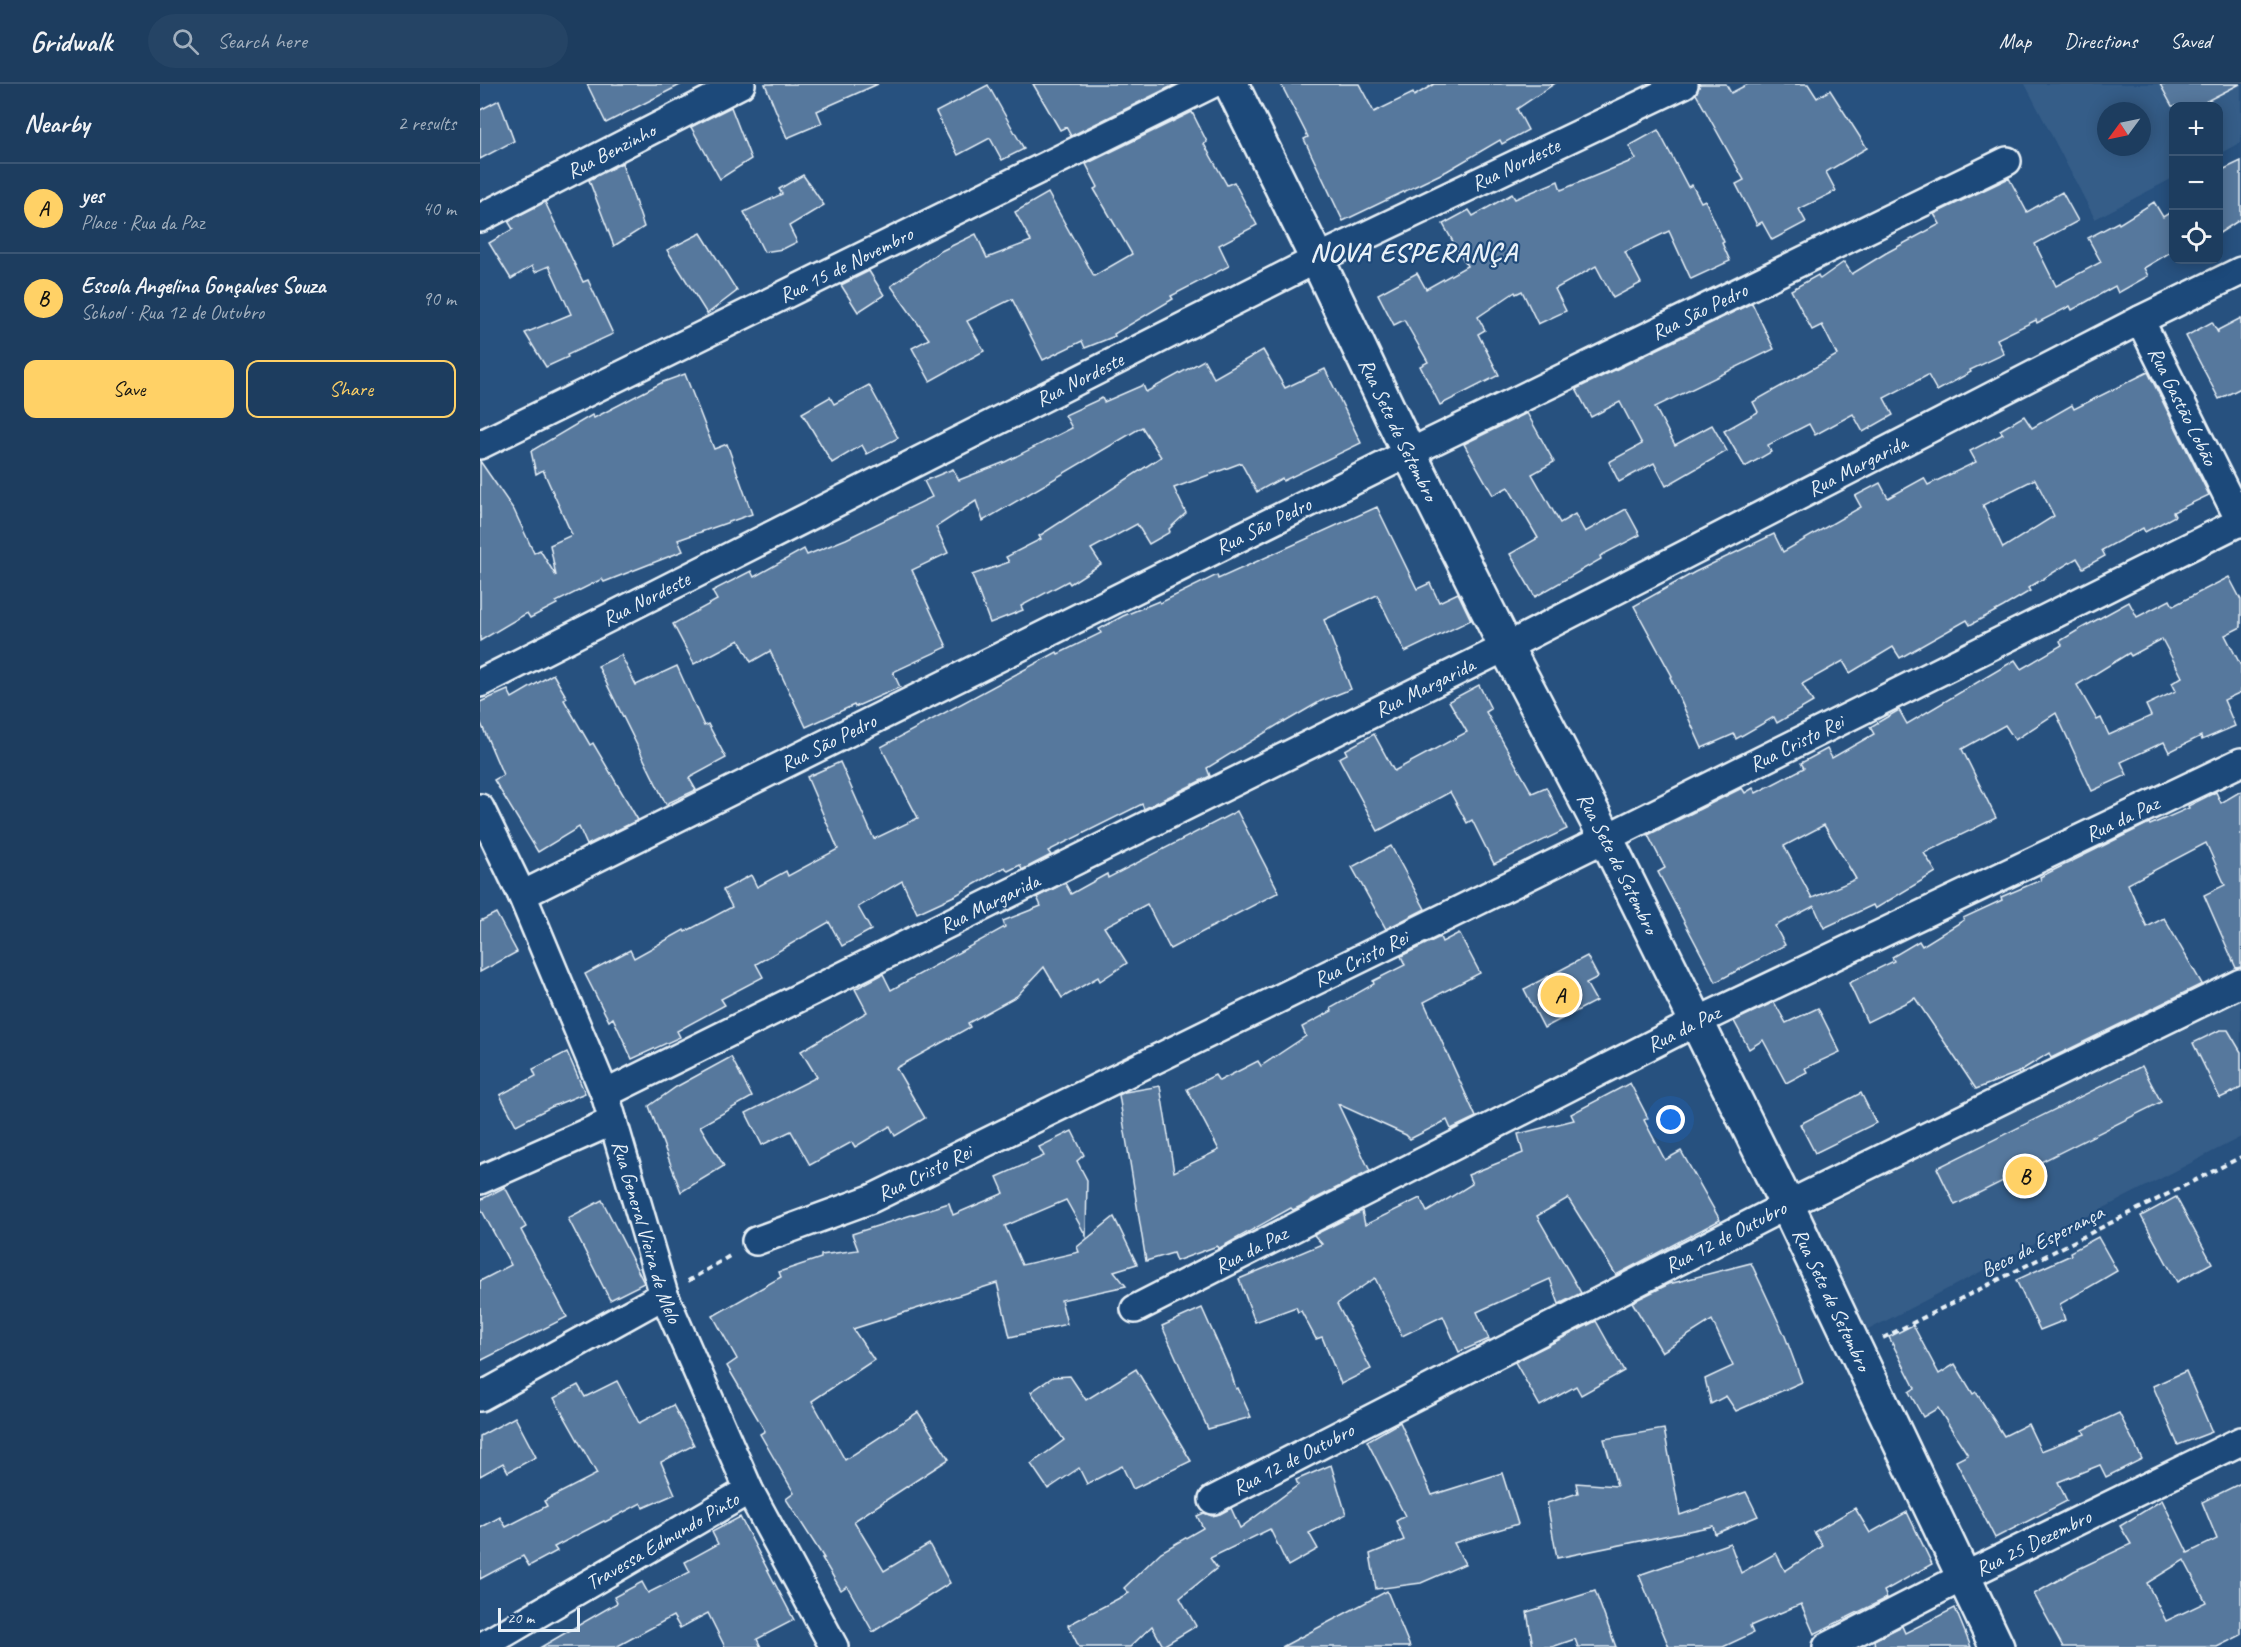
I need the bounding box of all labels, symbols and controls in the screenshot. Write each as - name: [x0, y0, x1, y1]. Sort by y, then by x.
- search box: [148, 14, 568, 68]
- text: Gridwalk: [30, 24, 112, 59]
- icon: search: [169, 25, 202, 58]
- text: Search here: [217, 27, 307, 55]
- text: Map: [1999, 28, 2031, 54]
- text: Directions: [2064, 28, 2137, 54]
- text: Saved: [2170, 28, 2211, 54]
- north arrow: [2097, 102, 2151, 156]
- map controls: [2169, 102, 2223, 264]
- button: +: [2169, 102, 2223, 156]
- text: Nearby: [24, 107, 89, 140]
- text: 2 results: [397, 111, 456, 136]
- street label: Rua Benzinho: [562, 116, 662, 184]
- street label: Rua Nordeste: [1467, 132, 1565, 197]
- button: −: [2169, 156, 2223, 210]
- text: yes: [81, 182, 104, 210]
- text: A: [38, 196, 49, 221]
- text: 40 m: [422, 196, 456, 221]
- text: Place · Rua da Paz: [81, 210, 204, 235]
- button: locate: [2169, 210, 2223, 264]
- street label: Rua 15 de Novembro: [775, 220, 918, 308]
- district label: NOVA ESPERANÇA: [1310, 235, 1519, 269]
- text: Escola Angelina Gonçalves Souza: [81, 272, 325, 300]
- street label: Rua São Pedro: [1647, 276, 1753, 346]
- text: B: [38, 286, 49, 311]
- text: 90 m: [422, 286, 456, 311]
- text: School · Rua 12 de Outubro: [81, 300, 264, 325]
- street label: Rua Gastão Lobão: [2142, 342, 2224, 471]
- street label: Rua Nordeste: [1031, 346, 1129, 412]
- street label: Rua Sete de Setembro: [1353, 354, 1445, 507]
- button: Save: [24, 360, 234, 418]
- button: Share: [246, 360, 456, 418]
- street label: Rua Margarida: [1803, 428, 1913, 502]
- street label: Rua São Pedro: [1211, 490, 1317, 560]
- street label: Rua Nordeste: [598, 565, 695, 632]
- street label: Rua Margarida: [1370, 651, 1481, 723]
- street label: Rua São Pedro: [776, 707, 882, 777]
- street label: Rua Cristo Rei: [1745, 707, 1851, 777]
- street label: Rua Sete de Setembro: [1571, 788, 1665, 940]
- street label: Rua da Paz: [2081, 789, 2165, 847]
- street label: Rua Margarida: [935, 867, 1046, 939]
- street label: Rua Cristo Rei: [1309, 923, 1415, 993]
- pin: A: [1540, 972, 1580, 1018]
- street label: Rua da Paz: [1642, 998, 1726, 1058]
- your location: [1656, 1105, 1685, 1134]
- street label: Rua General Vieira de Melo: [606, 1137, 688, 1328]
- street label: Rua Cristo Rei: [873, 1137, 979, 1207]
- pin: B: [2006, 1154, 2044, 1198]
- street label: Rua 12 de Outubro: [1660, 1194, 1792, 1279]
- street label: Beco da Esperança: [1976, 1198, 2110, 1283]
- street label: Rua da Paz: [1210, 1219, 1294, 1279]
- street label: Rua Sete de Setembro: [1787, 1224, 1878, 1377]
- street label: Rua 12 de Outubro: [1228, 1416, 1360, 1501]
- street label: Travessa Edmundo Pinto: [581, 1485, 745, 1596]
- street label: Rua 25 Dezembro: [1971, 1503, 2097, 1582]
- scale bar: [498, 1605, 580, 1632]
- text: 20 m: [507, 1608, 534, 1628]

